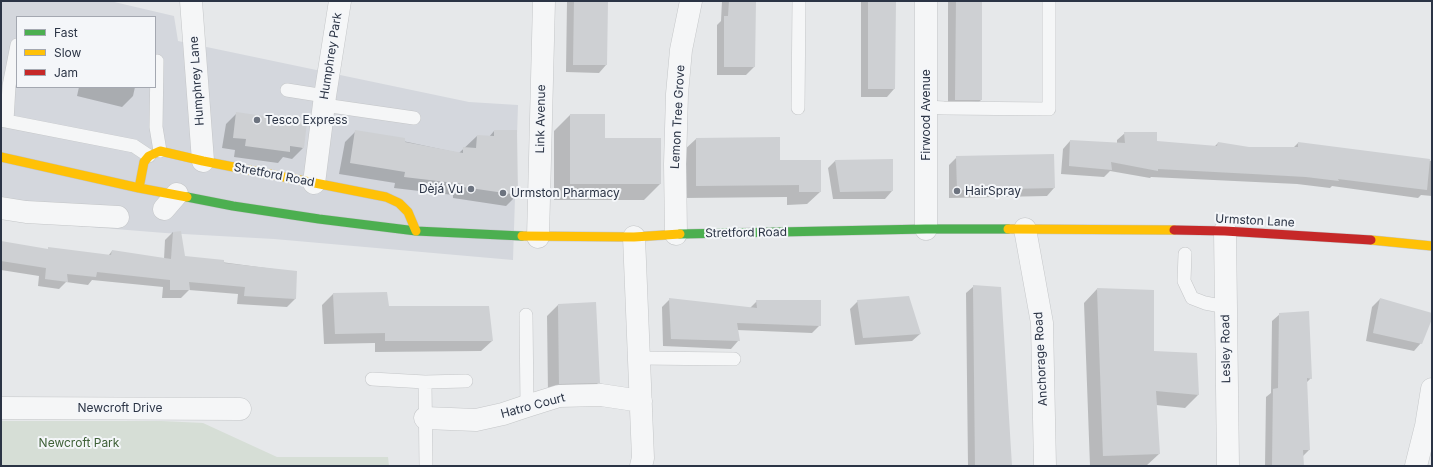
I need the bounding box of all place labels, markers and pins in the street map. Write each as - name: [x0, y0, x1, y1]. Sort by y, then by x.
- place label: Tesco Express: [265, 113, 348, 127]
- marker: Tesco Express: [252, 115, 262, 125]
- place label: Dèjá Vu: [419, 182, 463, 196]
- marker: Dèjá Vu: [466, 184, 476, 194]
- place label: HairSpray: [965, 184, 1021, 198]
- place label: Urmston Pharmacy: [511, 186, 620, 200]
- marker: HairSpray: [952, 186, 962, 196]
- marker: Urmston Pharmacy: [498, 188, 508, 198]

